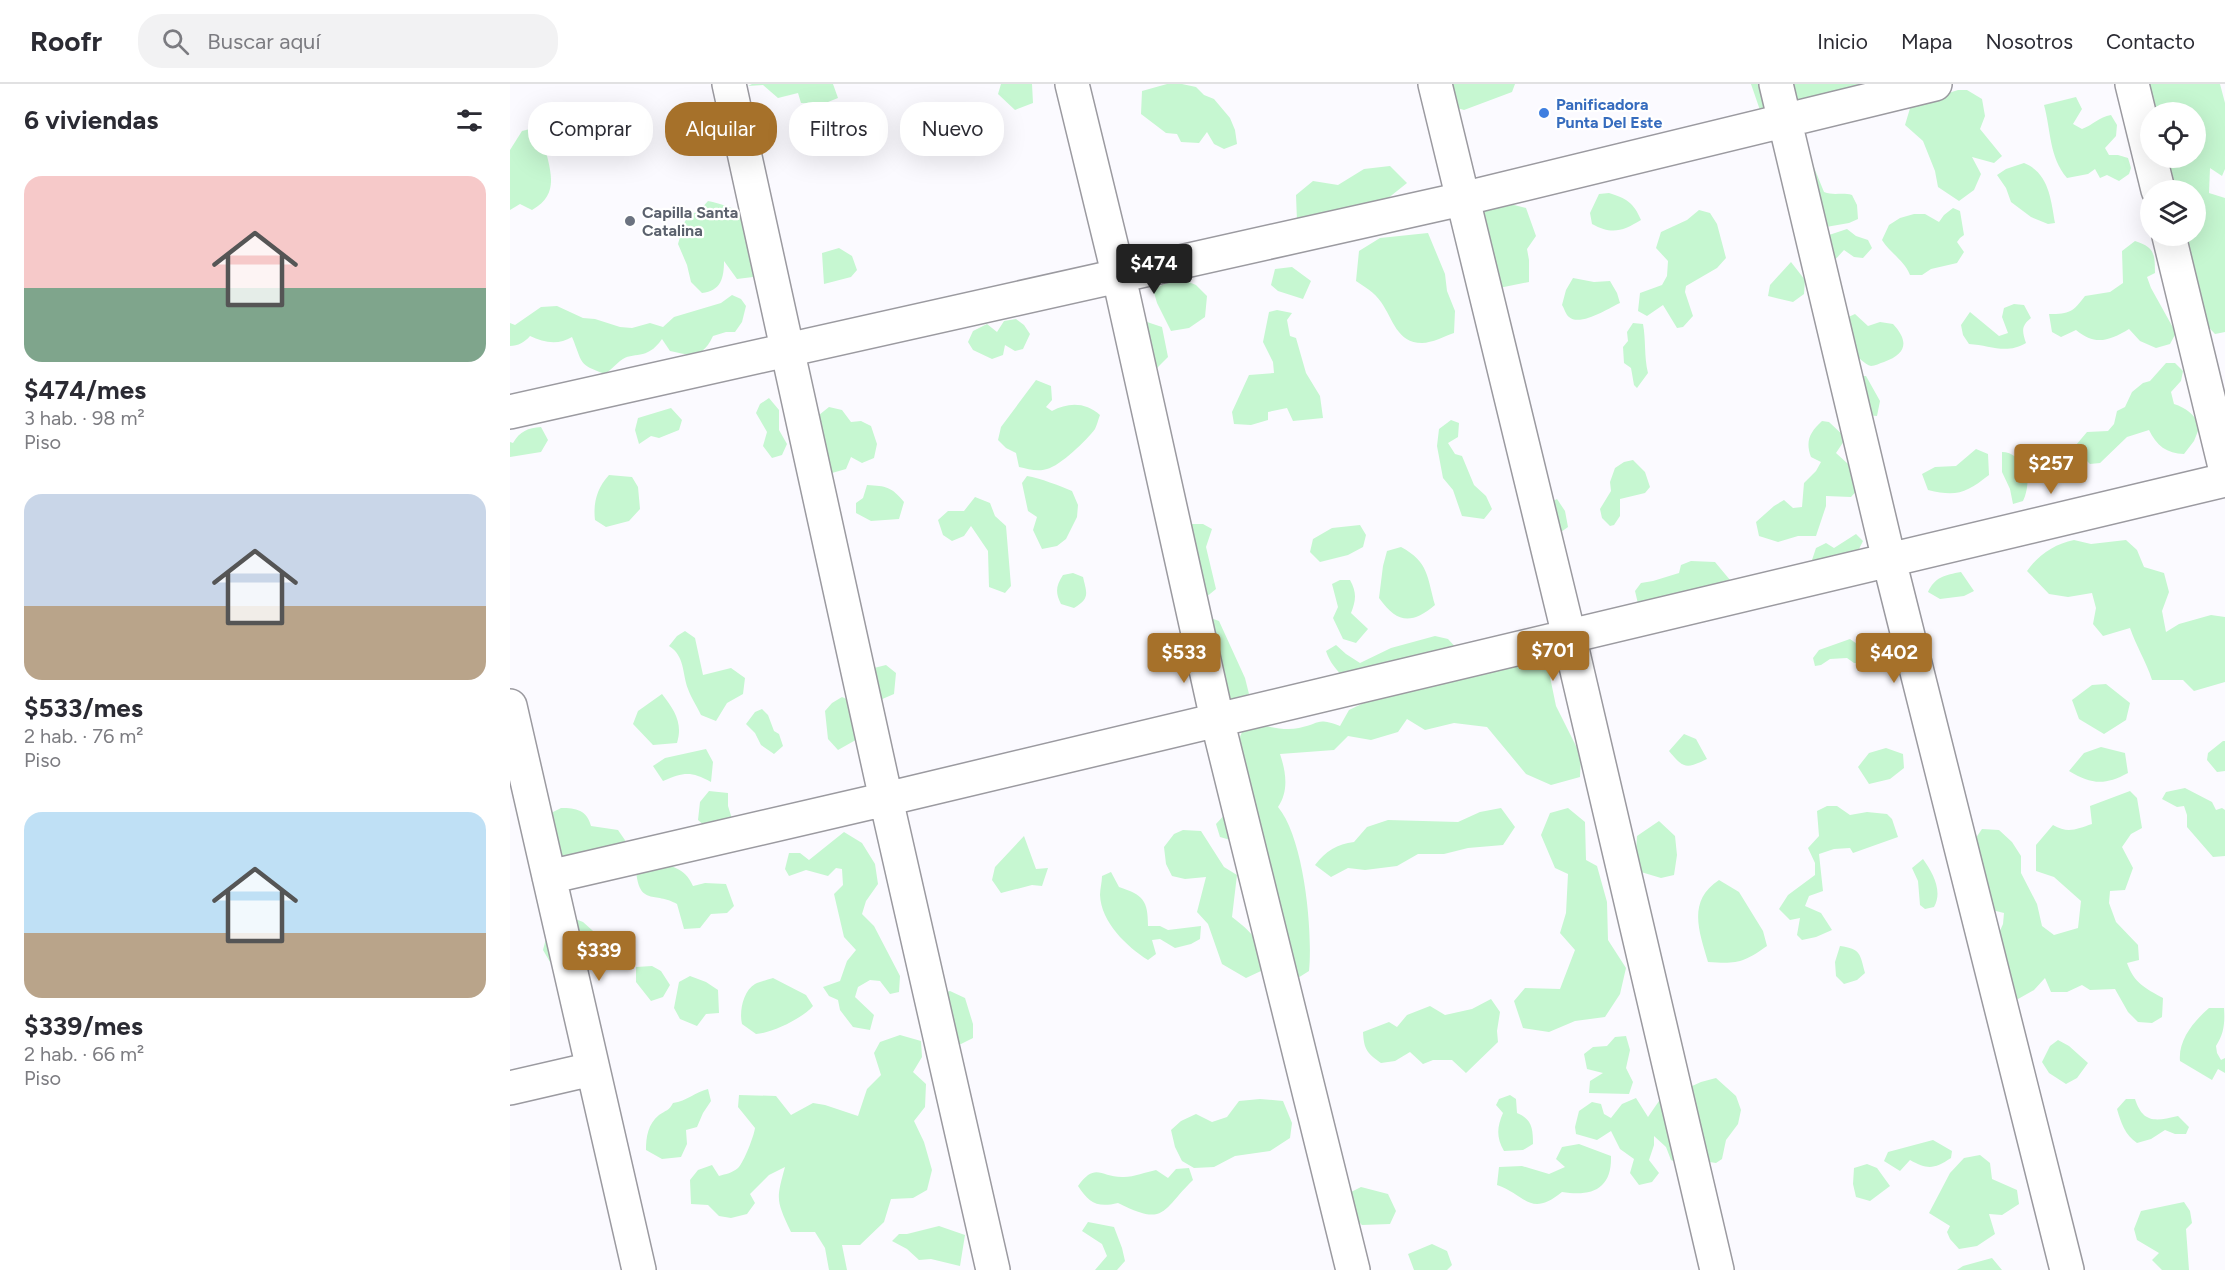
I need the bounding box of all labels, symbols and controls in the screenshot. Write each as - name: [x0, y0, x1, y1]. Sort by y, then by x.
- search box: [138, 14, 558, 68]
- text: Roofr: [30, 24, 102, 58]
- icon: search: [159, 25, 192, 58]
- text: Buscar aquí: [207, 28, 321, 55]
- text: Inicio: [1817, 29, 1868, 54]
- text: Mapa: [1901, 29, 1953, 54]
- text: Nosotros: [1986, 29, 2073, 54]
- text: Contacto: [2106, 29, 2195, 54]
- place label: Panificadora Punta Del Este: [1556, 95, 1662, 132]
- chip: Comprar: [528, 102, 653, 156]
- chip: Alquilar: [665, 102, 777, 156]
- chip: Filtros: [789, 102, 888, 156]
- chip: Nuevo: [900, 102, 1004, 156]
- map controls: [2140, 102, 2206, 246]
- button: locate: [2140, 102, 2206, 168]
- text: 6 viviendas: [24, 104, 158, 136]
- icon: filters: [453, 104, 486, 137]
- marker: Panificadora Punta Del Este: [1537, 106, 1551, 120]
- button: layers: [2140, 180, 2206, 246]
- place label: Capilla Santa Catalina: [642, 203, 738, 240]
- marker: Capilla Santa Catalina: [623, 214, 637, 228]
- icon: home: [201, 215, 309, 323]
- pin: $474: [1118, 244, 1190, 295]
- text: $474: [1130, 251, 1178, 275]
- text: $474/mes: [24, 374, 146, 406]
- text: 3 hab. · 98 m²: [24, 406, 145, 430]
- text: Piso: [24, 430, 61, 454]
- pin: $257: [2015, 444, 2087, 495]
- text: $257: [2028, 451, 2074, 475]
- icon: home: [201, 533, 309, 641]
- pin: $701: [1517, 631, 1589, 682]
- pin: $533: [1148, 633, 1220, 684]
- pin: $402: [1858, 633, 1930, 684]
- text: $701: [1531, 638, 1575, 662]
- text: $533: [1162, 640, 1206, 664]
- text: $402: [1870, 640, 1918, 664]
- text: $533/mes: [24, 692, 143, 724]
- text: 2 hab. · 76 m²: [24, 724, 144, 748]
- text: Piso: [24, 748, 61, 772]
- icon: home: [201, 851, 309, 959]
- pin: $339: [563, 931, 635, 982]
- text: $339: [577, 938, 621, 962]
- text: $339/mes: [24, 1010, 143, 1042]
- text: 2 hab. · 66 m²: [24, 1042, 144, 1066]
- text: Piso: [24, 1066, 61, 1090]

